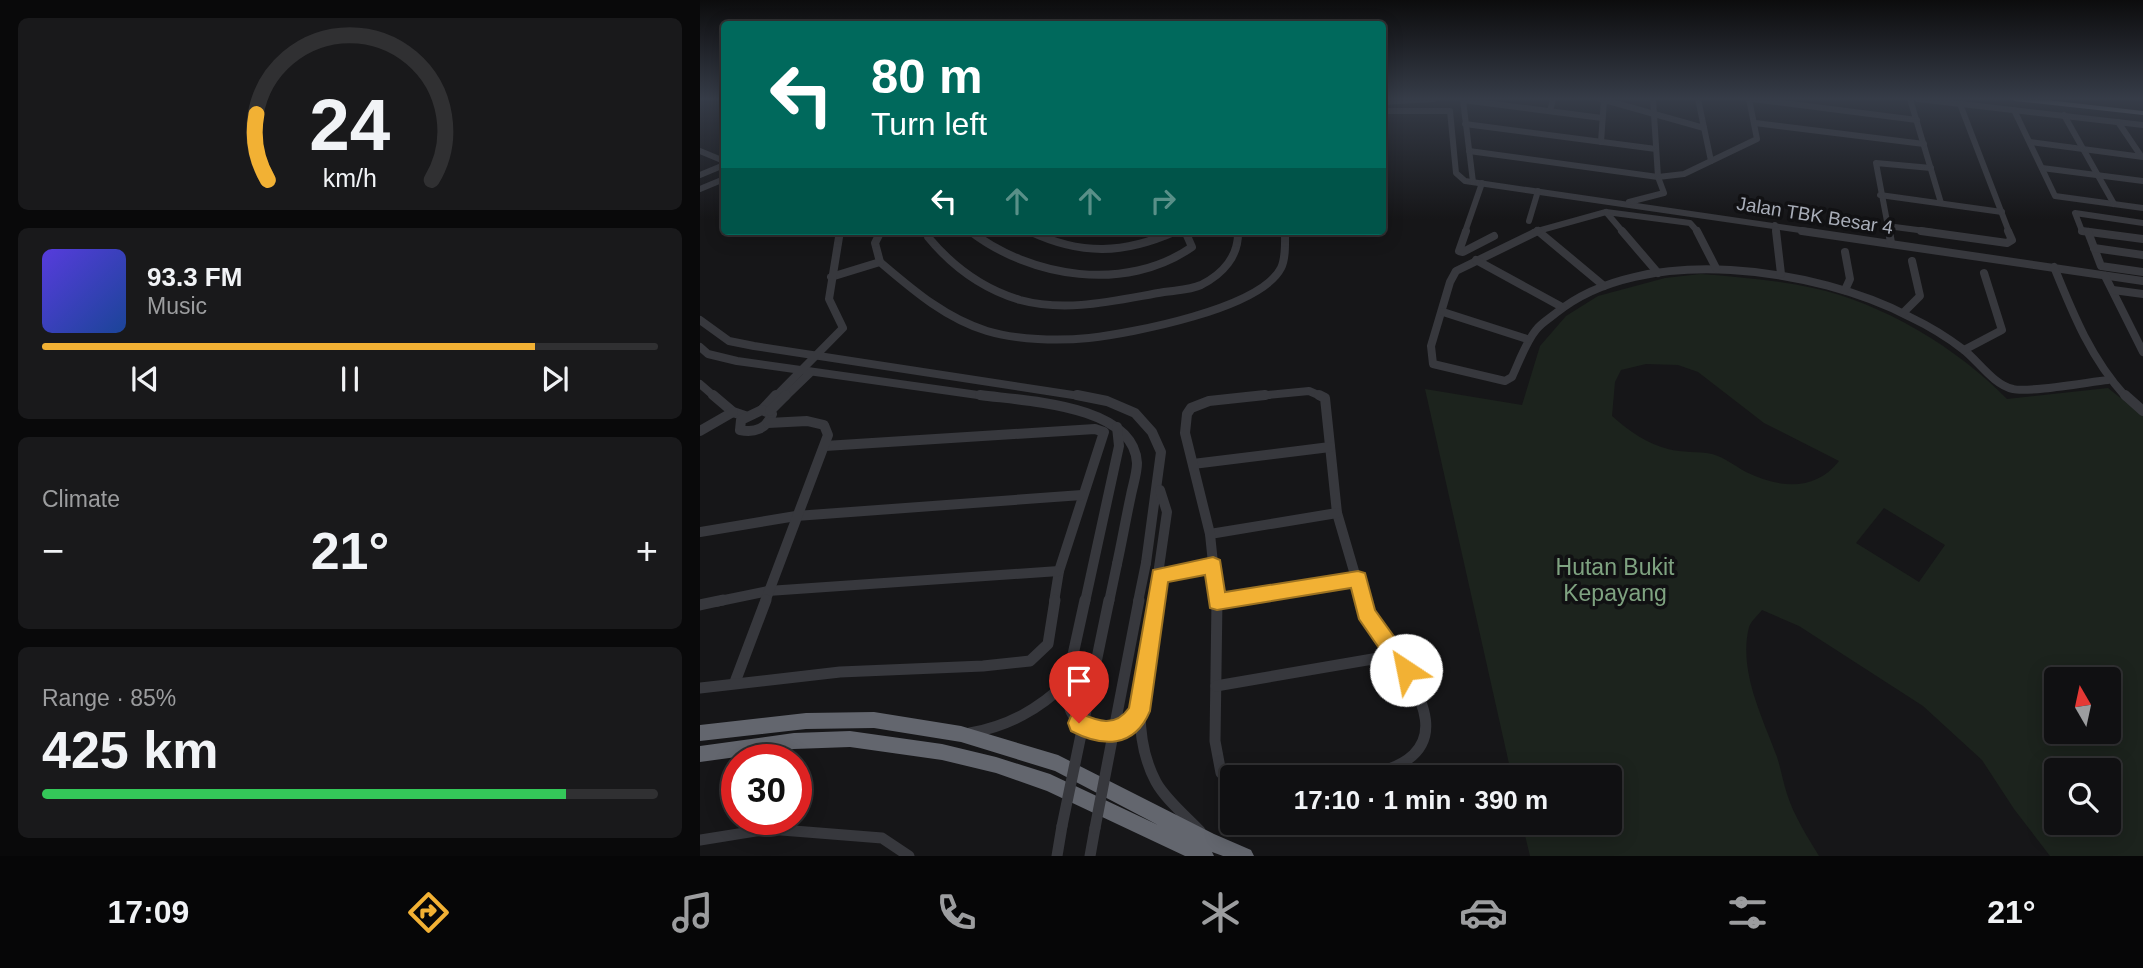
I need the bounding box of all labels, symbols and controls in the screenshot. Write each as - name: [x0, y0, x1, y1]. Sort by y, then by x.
- icon: left: [756, 49, 847, 140]
- text: 80 m: [871, 49, 983, 103]
- text: 24: [310, 84, 391, 165]
- text: Turn left: [871, 106, 987, 142]
- text: km/h: [323, 164, 377, 192]
- icon: left: [925, 182, 963, 220]
- icon: ahead: [998, 182, 1036, 220]
- icon: ahead: [1071, 182, 1109, 220]
- icon: right: [1144, 182, 1182, 220]
- street label: Jalan TBK Besar 4: [1735, 193, 1895, 238]
- text: 93.3 FM: [147, 262, 242, 292]
- text: Music: [147, 293, 207, 319]
- icon: previous: [126, 360, 164, 398]
- icon: pause: [331, 360, 369, 398]
- icon: next: [536, 360, 574, 398]
- text: Climate: [42, 486, 120, 512]
- text: 21°: [311, 522, 389, 580]
- text: −: [42, 530, 64, 572]
- text: +: [636, 530, 658, 572]
- park label: Hutan Bukit Kepayang: [1556, 554, 1675, 606]
- position arrow: [1369, 633, 1443, 707]
- pin: [1049, 651, 1109, 723]
- icon: arrive: [1060, 662, 1098, 700]
- north arrow: [2044, 667, 2121, 744]
- map controls: [2044, 667, 2121, 835]
- text: Range · 85%: [42, 685, 176, 711]
- text: 425 km: [42, 721, 218, 779]
- speed limit sign: 30: [721, 744, 812, 835]
- button: search: [2044, 758, 2121, 835]
- text: 17:10 · 1 min · 390 m: [1294, 785, 1548, 815]
- icon: directions: [404, 888, 453, 937]
- icon: music: [668, 888, 717, 937]
- icon: phone: [932, 888, 981, 937]
- icon: climate: [1196, 888, 1245, 937]
- icon: car: [1459, 888, 1508, 937]
- icon: filters: [1723, 888, 1772, 937]
- text: 17:09: [107, 894, 189, 930]
- text: 21°: [1987, 894, 2036, 930]

